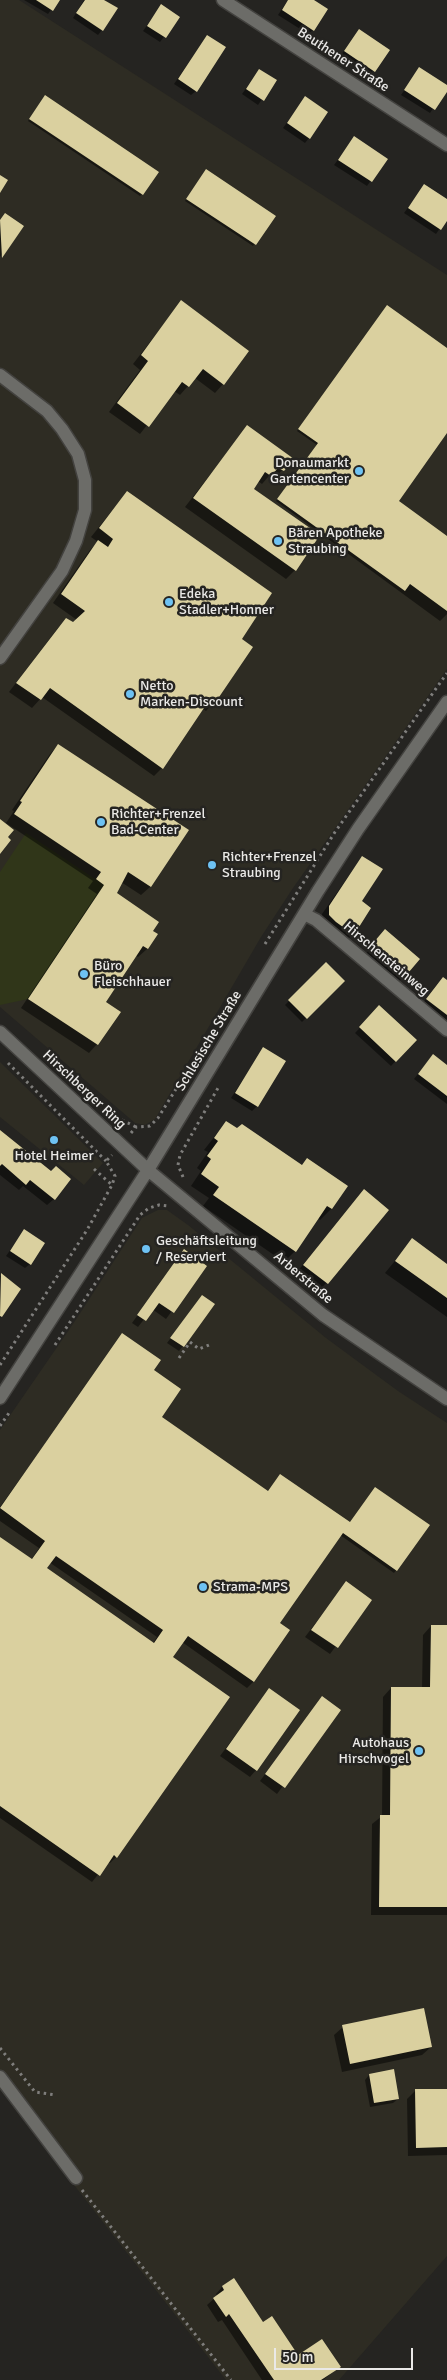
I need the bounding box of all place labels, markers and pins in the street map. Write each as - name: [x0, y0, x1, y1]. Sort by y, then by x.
- place label: Donaumarkt Gartencenter: [270, 455, 349, 488]
- marker: Donaumarkt Gartencenter: [353, 465, 365, 477]
- place label: Bären Apotheke Straubing: [288, 525, 383, 558]
- marker: Bären Apotheke Straubing: [272, 535, 284, 547]
- place label: Edeka Stadler+Honner: [179, 586, 274, 618]
- marker: Edeka Stadler+Honner: [163, 596, 175, 608]
- place label: Netto Marken-Discount: [140, 678, 243, 710]
- marker: Netto Marken-Discount: [124, 688, 136, 700]
- place label: Richter+Frenzel Bad-Center: [111, 806, 206, 839]
- marker: Richter+Frenzel Bad-Center: [95, 816, 107, 828]
- place label: Richter+Frenzel Straubing: [222, 849, 317, 882]
- marker: Richter+Frenzel Straubing: [206, 859, 218, 871]
- place label: Büro Fleischhauer: [94, 958, 171, 990]
- marker: Büro Fleischhauer: [78, 968, 90, 980]
- marker: Hotel Heimer: [48, 1134, 60, 1146]
- place label: Hotel Heimer: [14, 1148, 94, 1164]
- place label: Geschäftsleitung / Reserviert: [156, 1233, 257, 1266]
- marker: Geschäftsleitung / Reserviert: [140, 1243, 152, 1255]
- place label: Strama-MPS: [213, 1579, 288, 1595]
- marker: Strama-MPS: [197, 1581, 209, 1593]
- place label: Autohaus Hirschvogel: [338, 1735, 409, 1768]
- marker: Autohaus Hirschvogel: [413, 1745, 425, 1757]

